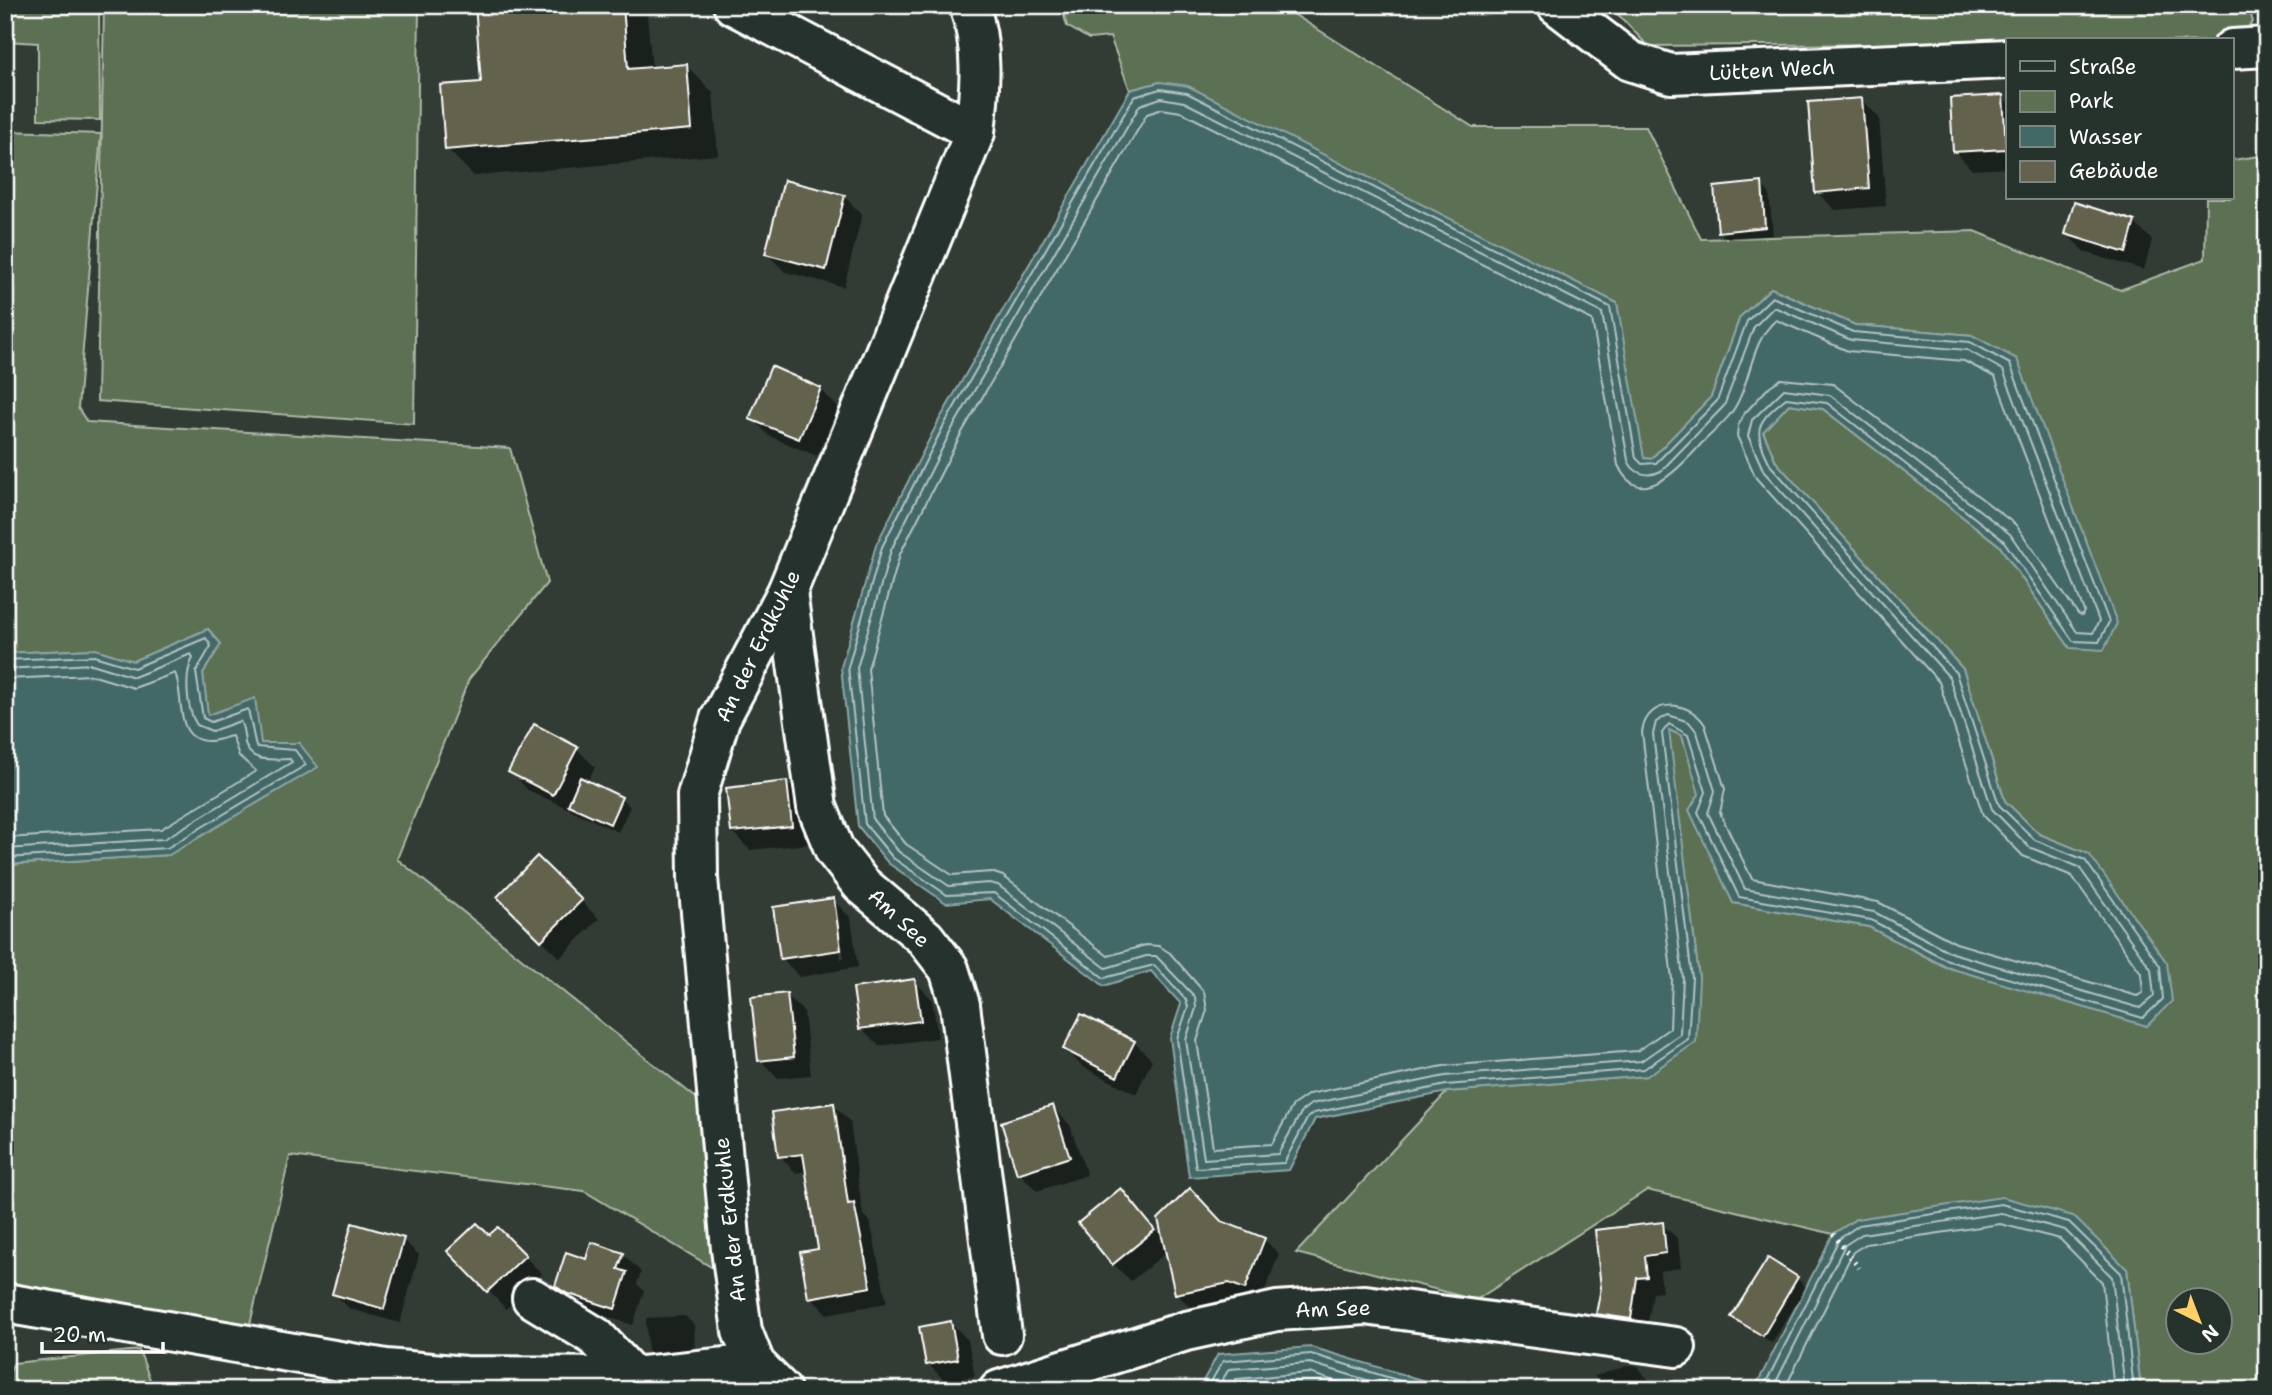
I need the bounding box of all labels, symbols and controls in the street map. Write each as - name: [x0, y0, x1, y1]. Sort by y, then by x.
- legend: [2006, 38, 2234, 200]
- street label: Lütten Wech: [1708, 53, 1836, 87]
- text: Straße: [2069, 53, 2137, 81]
- text: Park: [2069, 87, 2114, 115]
- text: Wasser: [2069, 123, 2143, 151]
- text: Gebäude: [2069, 157, 2159, 185]
- street label: An der Erdkuhle: [709, 565, 807, 727]
- street label: Am See: [862, 882, 936, 954]
- street label: An der Erdkuhle: [707, 1136, 753, 1304]
- north arrow: [2164, 1286, 2234, 1356]
- street label: Am See: [1295, 1294, 1371, 1324]
- scale bar: [42, 1311, 163, 1355]
- text: N: [2196, 1319, 2224, 1348]
- text: 20 m: [52, 1321, 106, 1349]

